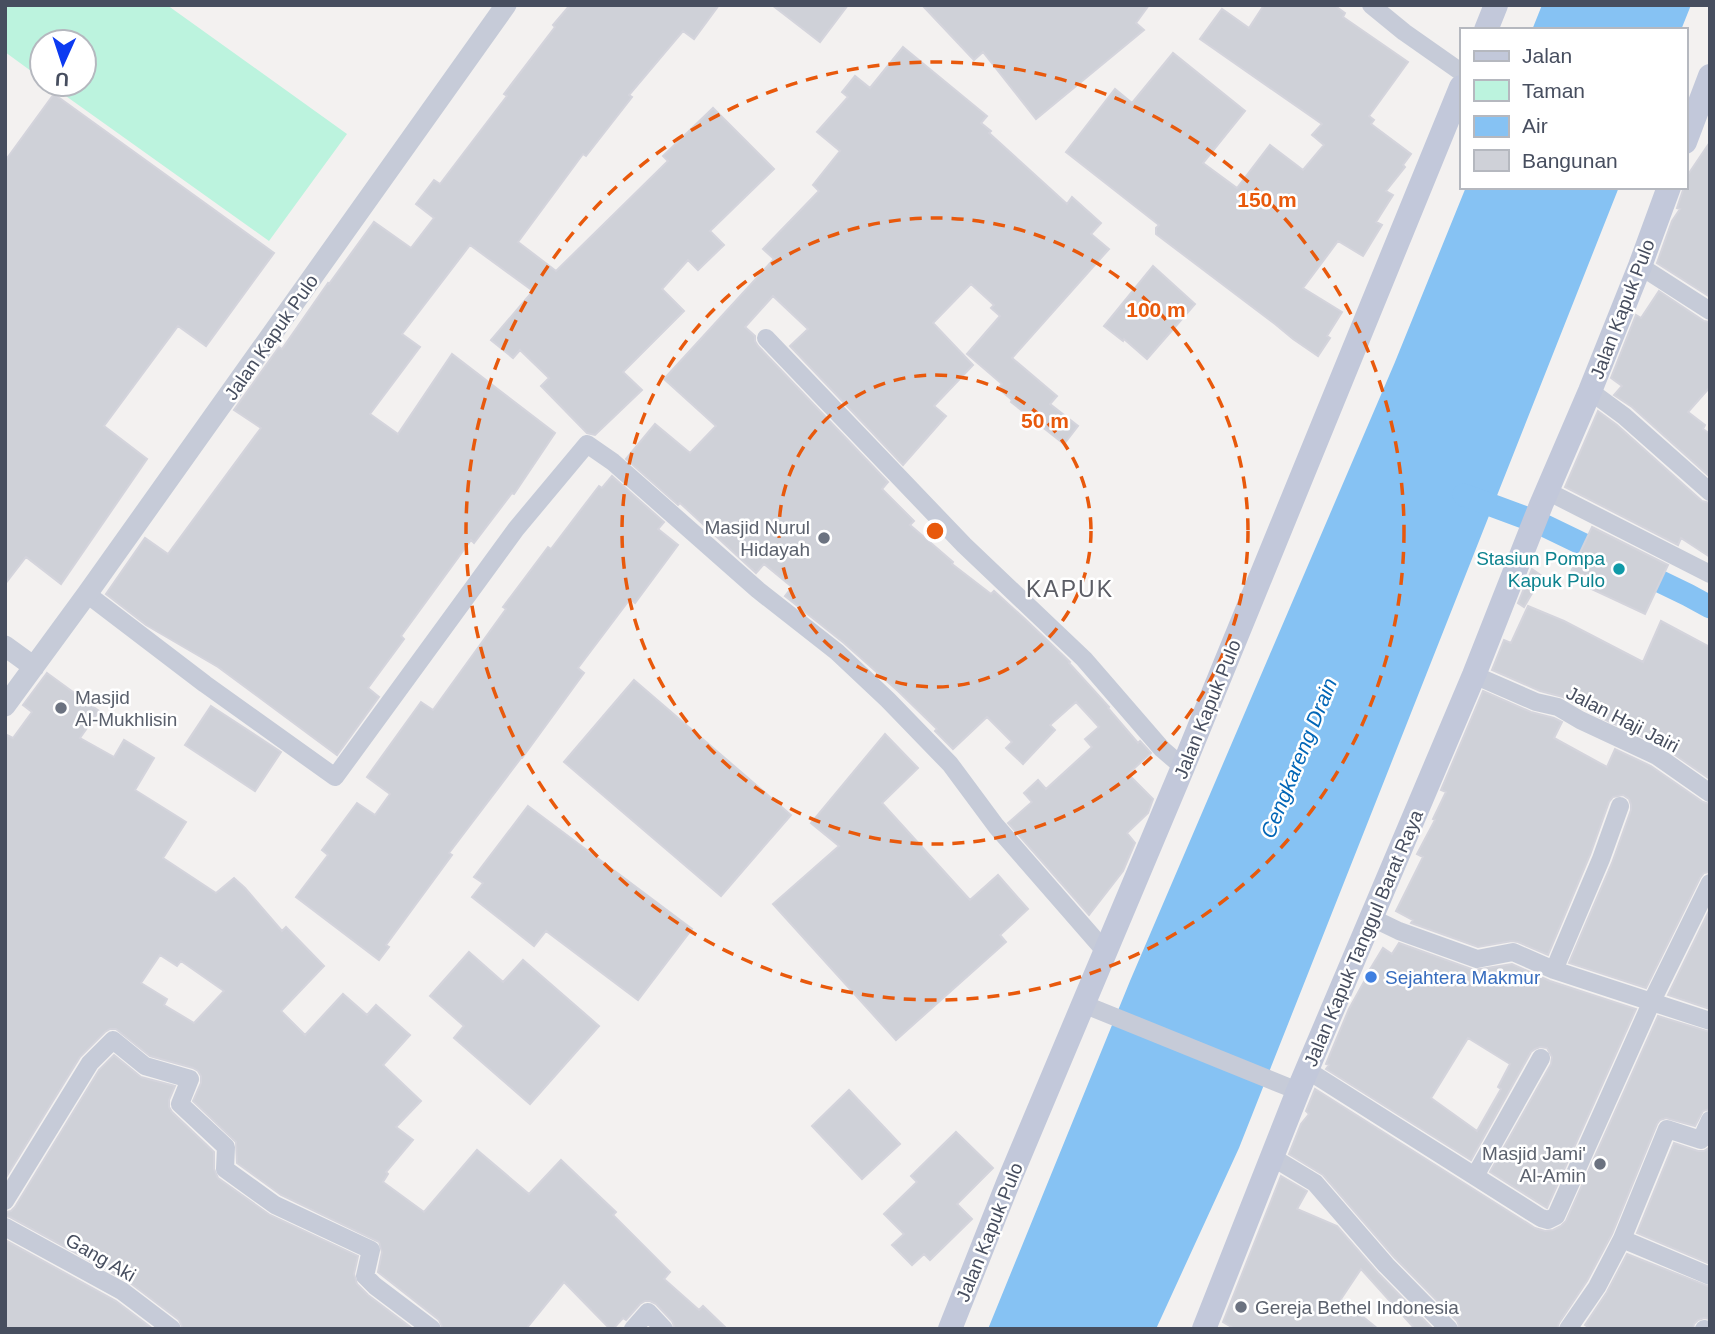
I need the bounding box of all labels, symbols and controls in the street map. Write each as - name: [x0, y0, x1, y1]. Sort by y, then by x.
- north arrow: [28, 28, 98, 98]
- legend: [1460, 28, 1687, 189]
- text: Jalan: [1522, 44, 1572, 67]
- text: U: [55, 69, 70, 90]
- text: Taman: [1522, 79, 1585, 102]
- text: Air: [1522, 114, 1548, 137]
- text: Bangunan: [1522, 149, 1618, 172]
- text: 150 m: [1237, 188, 1297, 211]
- street label: Jalan Kapuk Pulo: [1586, 236, 1659, 382]
- street label: Jalan Kapuk Pulo: [220, 271, 322, 404]
- text: 100 m: [1126, 298, 1186, 321]
- text: 50 m: [1021, 409, 1069, 432]
- place label: Masjid Nurul Hidayah: [704, 517, 810, 560]
- centre of rings: [923, 519, 947, 543]
- marker: Masjid Nurul Hidayah: [816, 530, 832, 546]
- place label: Stasiun Pompa Kapuk Pulo: [1476, 548, 1605, 591]
- marker: Stasiun Pompa Kapuk Pulo: [1611, 561, 1627, 577]
- district label: KAPUK: [1026, 576, 1114, 602]
- street label: Jalan Kapuk Pulo: [1170, 637, 1245, 782]
- water label: Cengkareng Drain: [1256, 674, 1341, 841]
- street label: Jalan Haji Jairi: [1563, 682, 1683, 757]
- place label: Masjid Al-Mukhlisin: [75, 687, 177, 730]
- marker: Masjid Al-Mukhlisin: [53, 700, 69, 716]
- street label: Jalan Kapuk Tanggul Barat Raya: [1300, 806, 1427, 1070]
- place label: Sejahtera Makmur: [1385, 967, 1541, 988]
- marker: Sejahtera Makmur: [1363, 969, 1379, 985]
- place label: Masjid Jami' Al-Amin: [1482, 1143, 1586, 1186]
- marker: Masjid Jami' Al-Amin: [1592, 1156, 1608, 1172]
- street label: Jalan Kapuk Pulo: [952, 1160, 1027, 1305]
- street label: Gang Aki: [62, 1229, 139, 1286]
- place label: Gereja Bethel Indonesia: [1255, 1297, 1459, 1318]
- marker: Gereja Bethel Indonesia: [1233, 1299, 1249, 1315]

